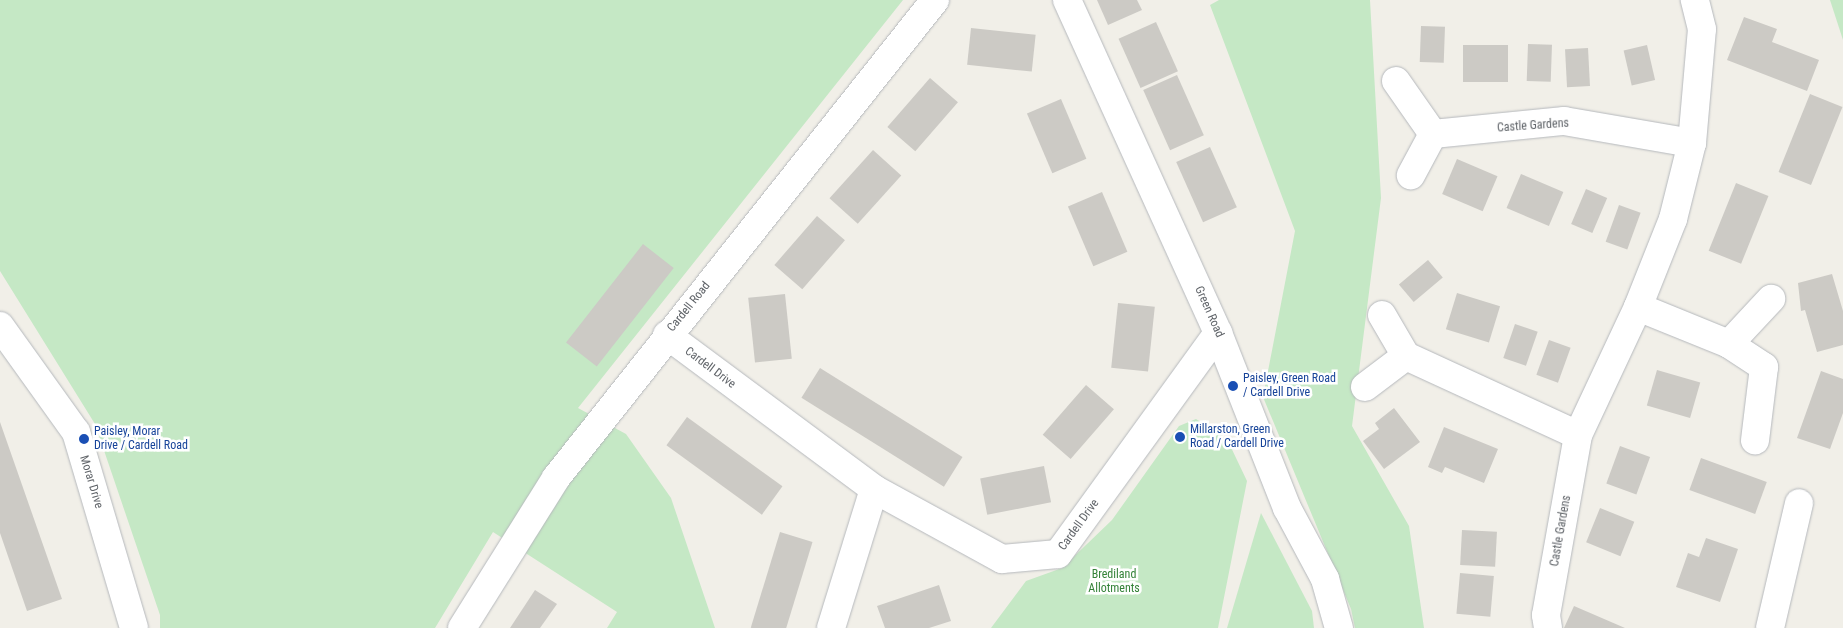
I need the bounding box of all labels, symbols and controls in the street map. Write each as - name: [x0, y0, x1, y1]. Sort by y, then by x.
- street label: Castle Gardens: [1497, 116, 1569, 136]
- street label: Cardell Road: [665, 279, 713, 335]
- street label: Green Road: [1191, 284, 1227, 340]
- street label: Cardell Drive: [682, 344, 738, 392]
- place label: Paisley, Green Road / Cardell Drive: [1243, 372, 1336, 400]
- marker: Paisley, Green Road / Cardell Drive: [1227, 380, 1239, 392]
- place label: Millarston, Green Road / Cardell Drive: [1190, 423, 1284, 451]
- place label: Paisley, Morar Drive / Cardell Road: [94, 425, 188, 453]
- marker: Millarston, Green Road / Cardell Drive: [1174, 431, 1186, 443]
- marker: Paisley, Morar Drive / Cardell Road: [78, 433, 90, 445]
- street label: Morar Drive: [76, 454, 106, 510]
- street label: Castle Gardens: [1548, 494, 1574, 568]
- street label: Cardell Drive: [1056, 497, 1102, 553]
- park label: Brediland Allotments: [1088, 568, 1140, 596]

